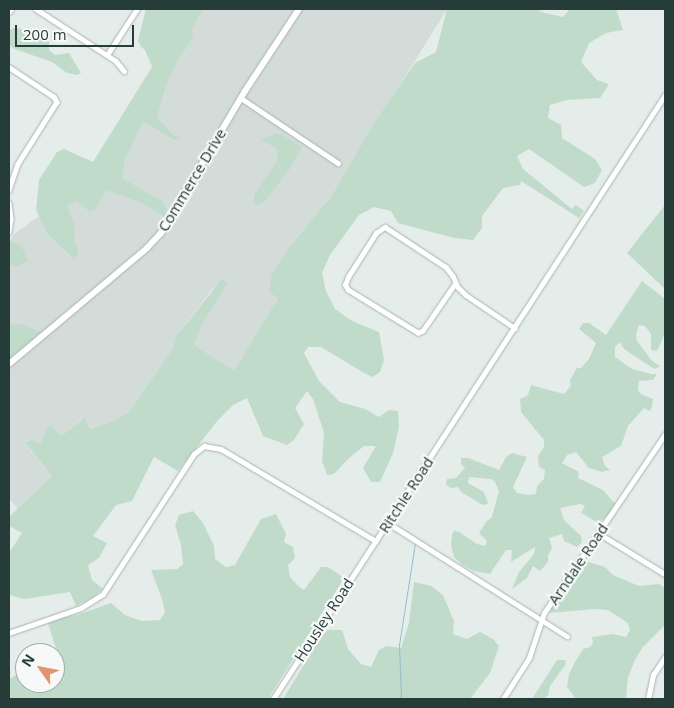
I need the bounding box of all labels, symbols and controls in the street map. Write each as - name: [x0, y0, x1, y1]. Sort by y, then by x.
- scale bar: [18, 15, 136, 47]
- text: 200 m: [23, 24, 67, 44]
- street label: Commerce Drive: [154, 125, 230, 235]
- street label: Ritchie Road: [375, 454, 437, 536]
- street label: Arndale Road: [544, 520, 612, 608]
- street label: Housley Road: [290, 575, 358, 665]
- north arrow: [15, 643, 65, 693]
- text: N: [17, 650, 39, 670]

